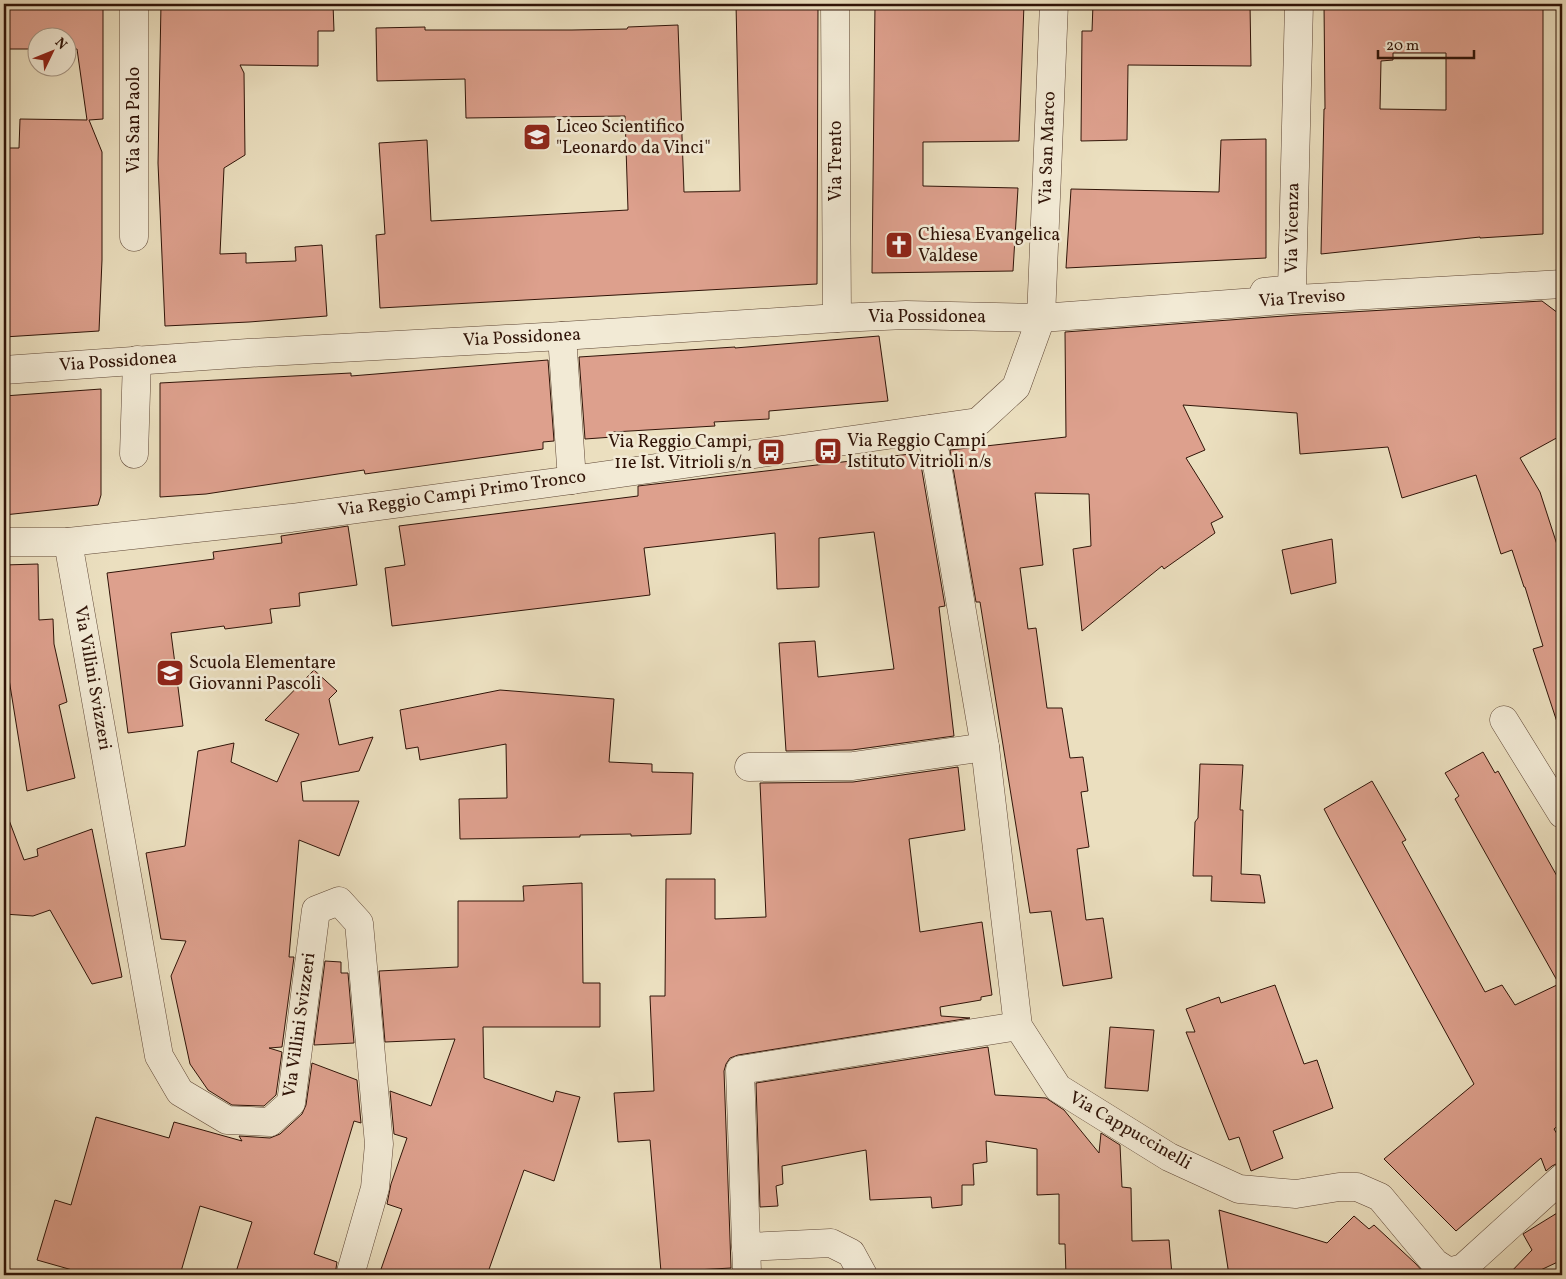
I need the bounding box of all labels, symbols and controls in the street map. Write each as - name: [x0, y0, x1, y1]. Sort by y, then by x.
- north arrow: [28, 28, 78, 78]
- scale bar: [1378, 28, 1475, 60]
- text: N: [50, 34, 71, 54]
- text: 20 m: [1386, 36, 1419, 57]
- street label: Via San Paolo: [122, 67, 147, 173]
- street label: Via San Marco: [1034, 91, 1062, 205]
- place label: Liceo Scientifico "Leonardo da Vinci": [556, 115, 711, 161]
- street label: Via Trento: [824, 120, 849, 202]
- school or university icon: Liceo Scientifico "Leonardo da Vinci": [522, 122, 552, 152]
- street label: Via Vicenza: [1280, 182, 1306, 274]
- place label: Chiesa Evangelica Valdese: [918, 223, 1060, 269]
- church icon: Chiesa Evangelica Valdese: [884, 230, 914, 260]
- street label: Via Treviso: [1258, 284, 1346, 314]
- street label: Via Possidonea: [868, 305, 986, 330]
- street label: Via Possidonea: [462, 322, 582, 354]
- street label: Via Possidonea: [58, 345, 178, 379]
- place label: Via Reggio Campi Istituto Vitrioli n/s: [847, 429, 992, 475]
- place label: Via Reggio Campi, 11e Ist. Vitrioli s/n: [608, 430, 752, 476]
- bus stop icon: Via Reggio Campi Istituto Vitrioli n/s: [813, 436, 843, 466]
- bus stop icon: Via Reggio Campi, 11e Ist. Vitrioli s/n: [756, 437, 786, 467]
- street label: Via Reggio Campi Primo Tronco: [336, 464, 588, 524]
- street label: Via Villini Svizzeri: [67, 604, 117, 752]
- place label: Scuola Elementare Giovanni Pascoli: [189, 651, 336, 697]
- school or university icon: Scuola Elementare Giovanni Pascoli: [155, 658, 185, 688]
- street label: Via Villini Svizzeri: [277, 951, 323, 1099]
- street label: Via Cappuccinelli: [1064, 1086, 1196, 1176]

